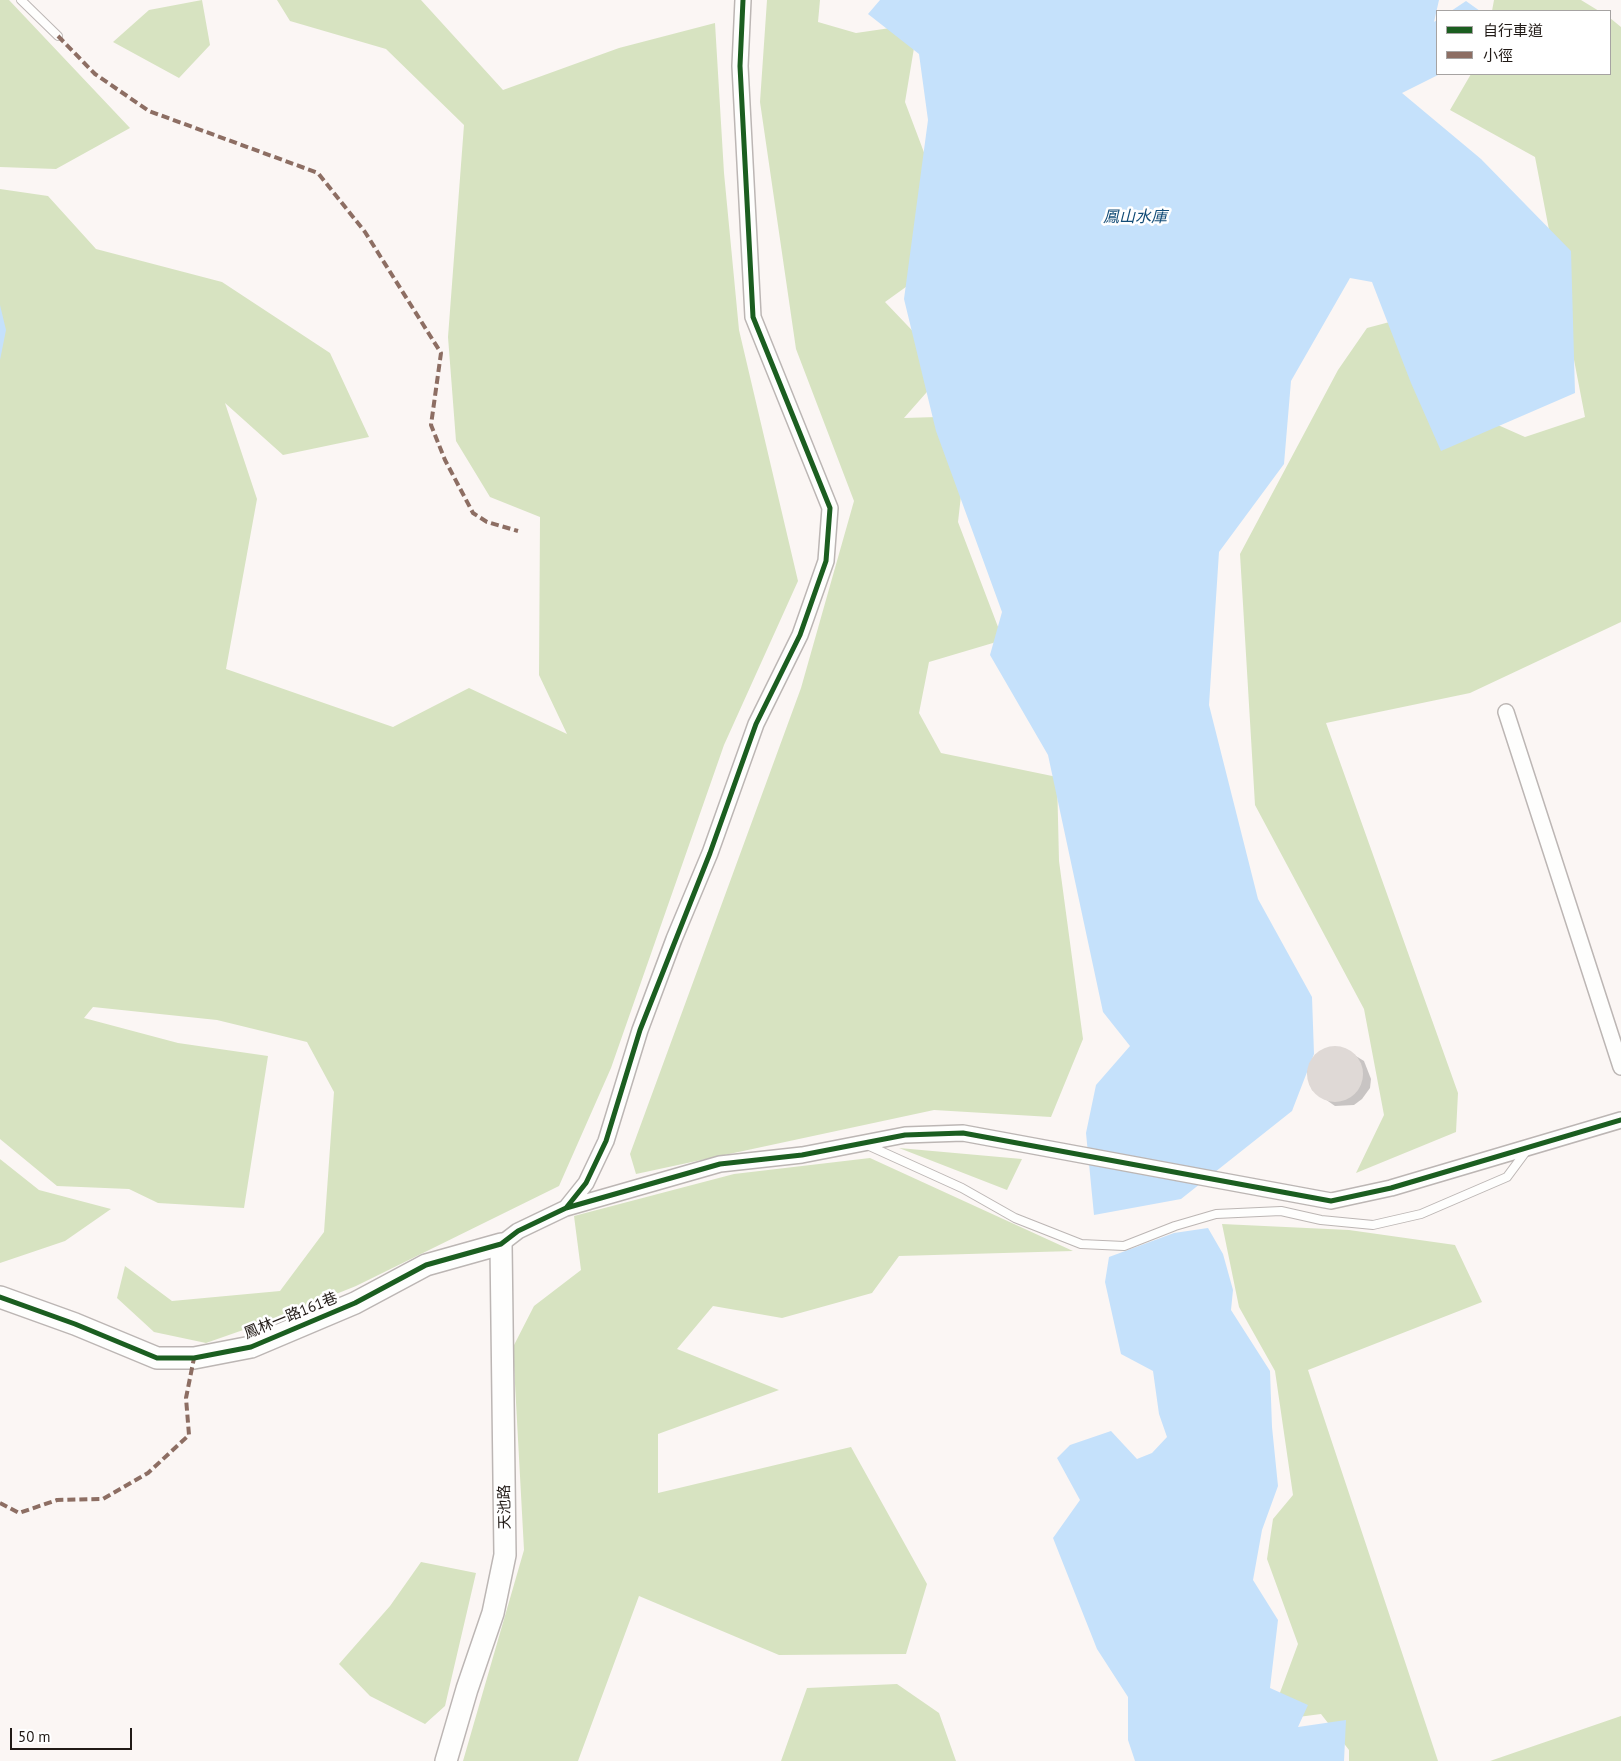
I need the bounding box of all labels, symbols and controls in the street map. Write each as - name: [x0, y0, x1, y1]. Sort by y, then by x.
- legend: [1436, 10, 1611, 75]
- text: 自行車道: [1483, 21, 1543, 40]
- text: 小徑: [1483, 46, 1513, 65]
- water label: 鳳山水庫: [1103, 207, 1167, 227]
- street label: 鳳林一路161巷: [241, 1289, 341, 1343]
- street label: 天池路: [496, 1484, 514, 1530]
- scale bar: [12, 1718, 135, 1750]
- text: 50 m: [18, 1727, 51, 1746]

